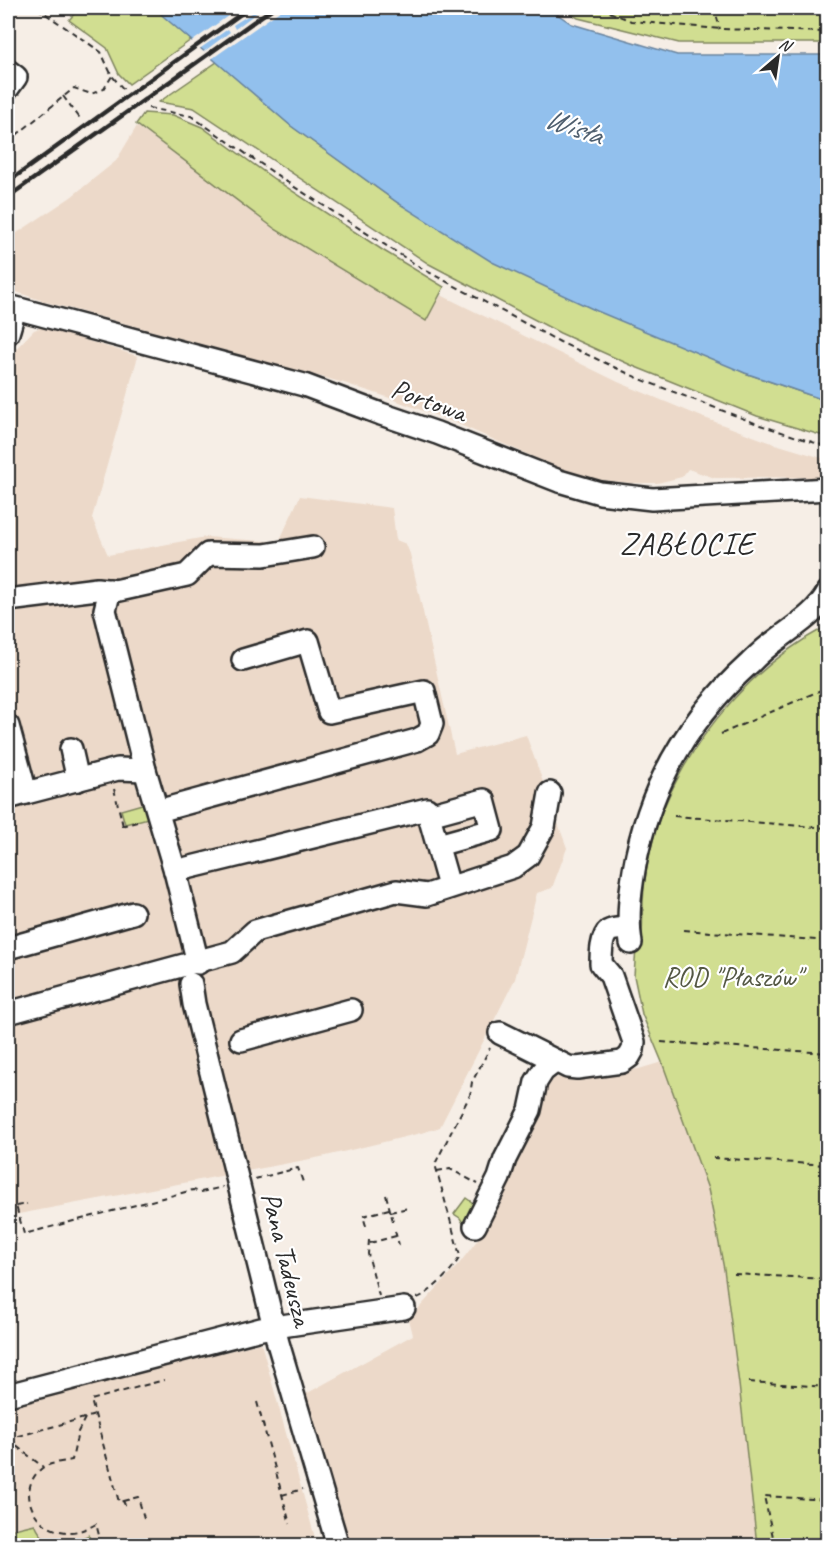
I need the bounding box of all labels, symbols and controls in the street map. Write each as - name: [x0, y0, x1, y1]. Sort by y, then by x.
- north arrow: [748, 27, 808, 87]
- text: N: [776, 34, 797, 57]
- water label: Wisła: [540, 99, 610, 154]
- street label: Portowa: [387, 370, 474, 431]
- district label: ZABŁOCIE: [619, 523, 757, 564]
- park label: ROD "Płaszów": [662, 959, 807, 994]
- street label: Pana Tadeusza: [254, 1189, 321, 1332]

